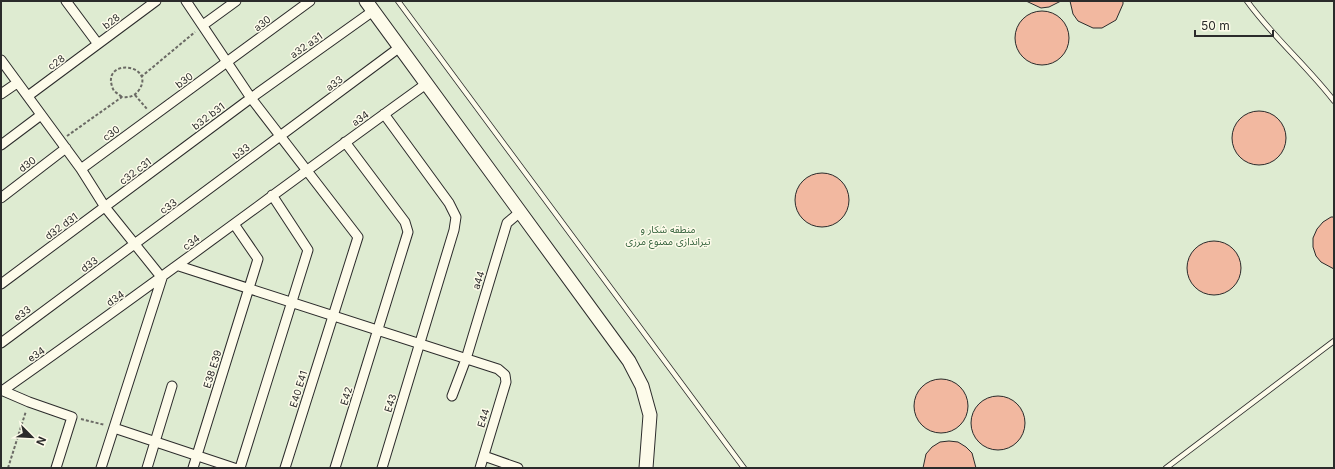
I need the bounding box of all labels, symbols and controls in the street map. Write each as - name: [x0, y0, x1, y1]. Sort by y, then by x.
- street label: b28: [100, 11, 122, 31]
- scale bar: [1195, 12, 1273, 38]
- street label: a30: [251, 13, 273, 33]
- text: 50 m: [1201, 18, 1230, 33]
- street label: a32 a31: [288, 30, 324, 60]
- street label: c28: [45, 52, 67, 72]
- street label: b30: [173, 70, 195, 90]
- street label: a33: [323, 73, 345, 93]
- street label: b32 b31: [189, 100, 227, 132]
- street label: a34: [349, 108, 371, 128]
- street label: c30: [100, 123, 122, 143]
- street label: b33: [230, 141, 252, 161]
- street label: d30: [16, 154, 38, 174]
- street label: c32 c31: [117, 155, 153, 187]
- street label: c33: [157, 196, 179, 216]
- street label: d32 d31: [42, 210, 80, 242]
- park label: منطقه شکار و تیراندازی ممنوع مرزی: [626, 223, 710, 249]
- street label: c34: [180, 232, 202, 252]
- street label: d33: [78, 254, 100, 274]
- street label: a44: [470, 269, 486, 291]
- street label: d34: [104, 288, 126, 308]
- street label: e33: [11, 303, 33, 323]
- street label: e34: [25, 344, 47, 364]
- street label: E38 E39: [200, 348, 224, 390]
- street label: E40 E41: [287, 369, 309, 409]
- street label: E42: [338, 385, 354, 407]
- street label: E43: [382, 392, 398, 414]
- street label: E44: [474, 407, 492, 429]
- north arrow: [12, 417, 52, 457]
- text: N: [33, 434, 49, 448]

